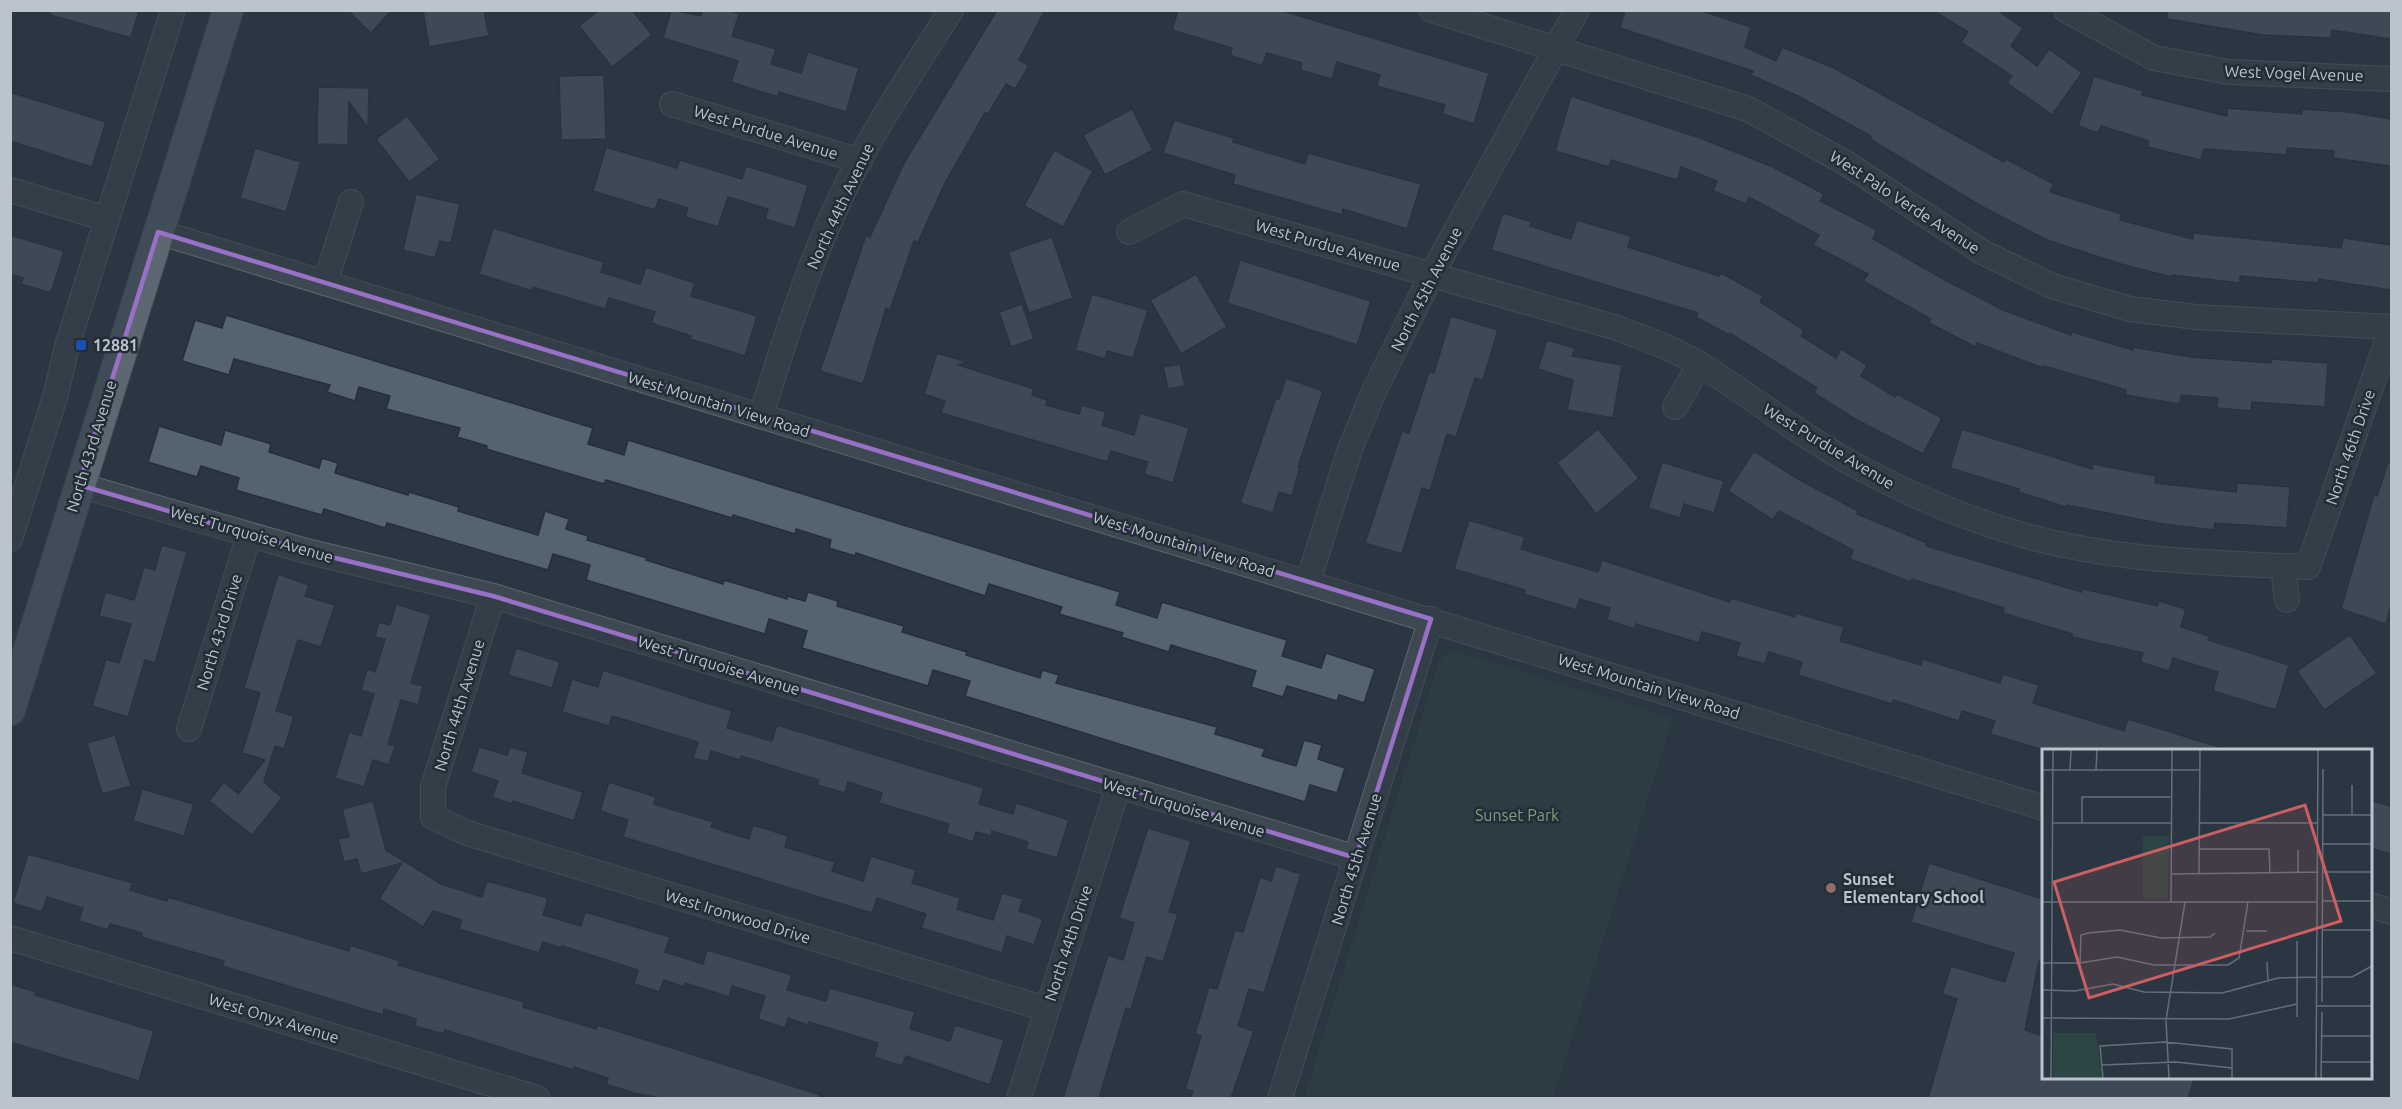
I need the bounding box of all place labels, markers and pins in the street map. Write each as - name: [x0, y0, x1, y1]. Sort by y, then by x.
- place label: 12881: [93, 336, 138, 354]
- marker: 12881: [74, 338, 88, 352]
- place label: Sunset Elementary School: [1843, 870, 1984, 906]
- marker: Sunset Elementary School: [1824, 881, 1838, 895]

